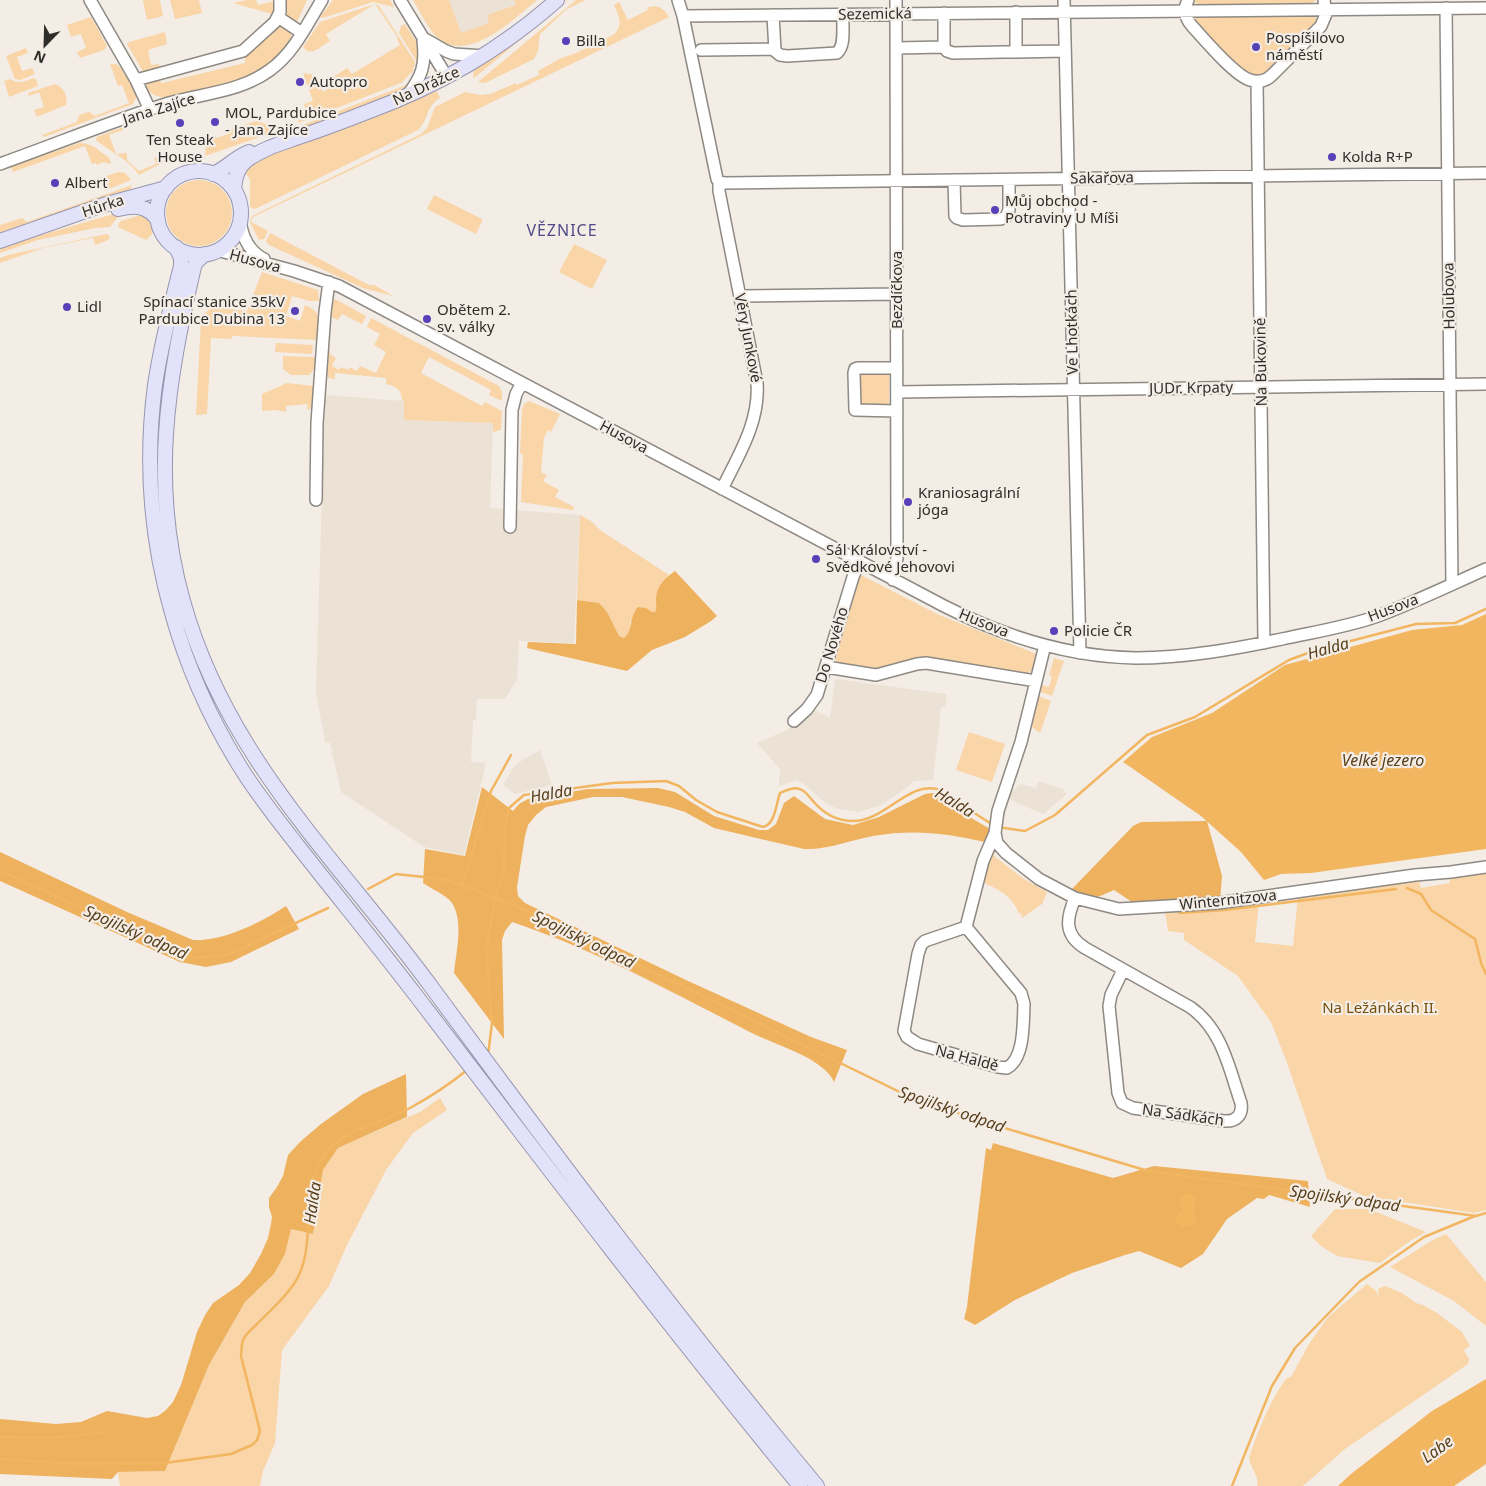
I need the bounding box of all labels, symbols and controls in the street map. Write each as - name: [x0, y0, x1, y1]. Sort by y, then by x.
- street label: Sezemická: [838, 2, 912, 24]
- north arrow: [20, 20, 70, 70]
- place label: Pospíšilovo náměstí: [1266, 27, 1345, 64]
- place label: Billa: [576, 30, 606, 50]
- marker: Billa: [560, 35, 572, 47]
- marker: Pospíšilovo náměstí: [1250, 41, 1262, 53]
- text: N: [31, 46, 49, 68]
- street label: Na Drážce: [389, 61, 462, 109]
- place label: Autopro: [310, 71, 368, 91]
- marker: Autopro: [294, 76, 306, 88]
- street label: Jana Zajíce: [118, 88, 197, 129]
- place label: MOL, Pardubice - Jana Zajíce: [225, 102, 337, 139]
- marker: MOL, Pardubice - Jana Zajíce: [209, 116, 221, 128]
- marker: Ten Steak House: [174, 117, 186, 129]
- place label: Ten Steak House: [146, 129, 214, 166]
- place label: Kolda R+P: [1342, 146, 1413, 166]
- marker: Kolda R+P: [1326, 151, 1338, 163]
- street label: Sakařova: [1070, 166, 1134, 188]
- place label: Albert: [65, 172, 108, 192]
- marker: Albert: [49, 177, 61, 189]
- street label: Hůrka: [79, 189, 126, 221]
- place label: Můj obchod - Potraviny U Míši: [1005, 190, 1119, 227]
- marker: Můj obchod - Potraviny U Míši: [989, 204, 1001, 216]
- district label: VĚZNICE: [526, 219, 598, 241]
- street label: Husova: [227, 244, 283, 276]
- street label: Bezdíčkova: [886, 251, 906, 329]
- street label: Holubova: [1437, 262, 1459, 330]
- street label: Ve Lhotkách: [1060, 289, 1082, 375]
- place label: Spínací stanice 35kV Pardubice Dubina 13: [138, 291, 285, 328]
- street label: Věry Junkové: [731, 292, 767, 384]
- place label: Lidl: [77, 296, 102, 316]
- place label: Obětem 2. sv. války: [437, 299, 511, 336]
- marker: Lidl: [61, 301, 73, 313]
- marker: Spínací stanice 35kV Pardubice Dubina 13: [289, 305, 301, 317]
- marker: Obětem 2. sv. války: [421, 313, 433, 325]
- street label: Na Bukovině: [1249, 317, 1271, 407]
- street label: JUDr. Krpaty: [1147, 376, 1233, 398]
- street label: Husova: [597, 415, 652, 457]
- place label: Kraniosagrální jóga: [917, 482, 1021, 519]
- marker: Kraniosagrální jóga: [902, 496, 914, 508]
- place label: Sál Království - Svědkové Jehovovi: [826, 539, 955, 576]
- marker: Sál Království - Svědkové Jehovovi: [810, 553, 822, 565]
- street label: Husova: [1365, 588, 1421, 626]
- street label: Husova: [956, 603, 1012, 641]
- street label: Do Nového: [810, 604, 852, 685]
- place label: Policie ČR: [1064, 620, 1133, 640]
- marker: Policie ČR: [1048, 625, 1060, 637]
- water label: Halda: [1305, 632, 1351, 664]
- water label: Velké jezero: [1342, 749, 1424, 771]
- water label: Halda: [528, 778, 574, 808]
- water label: Halda: [931, 782, 979, 822]
- street label: Winternitzova: [1178, 884, 1277, 914]
- water label: Spojilský odpad: [81, 899, 192, 965]
- water label: Spojilský odpad: [529, 905, 639, 974]
- park label: Na Ležánkách II.: [1322, 997, 1438, 1017]
- street label: Na Haldě: [933, 1039, 1001, 1075]
- water label: Spojilský odpad: [896, 1081, 1009, 1138]
- street label: Na Sádkách: [1141, 1098, 1225, 1130]
- water label: Spojilský odpad: [1288, 1179, 1402, 1217]
- water label: Halda: [298, 1180, 326, 1226]
- water label: Labe: [1417, 1430, 1457, 1468]

